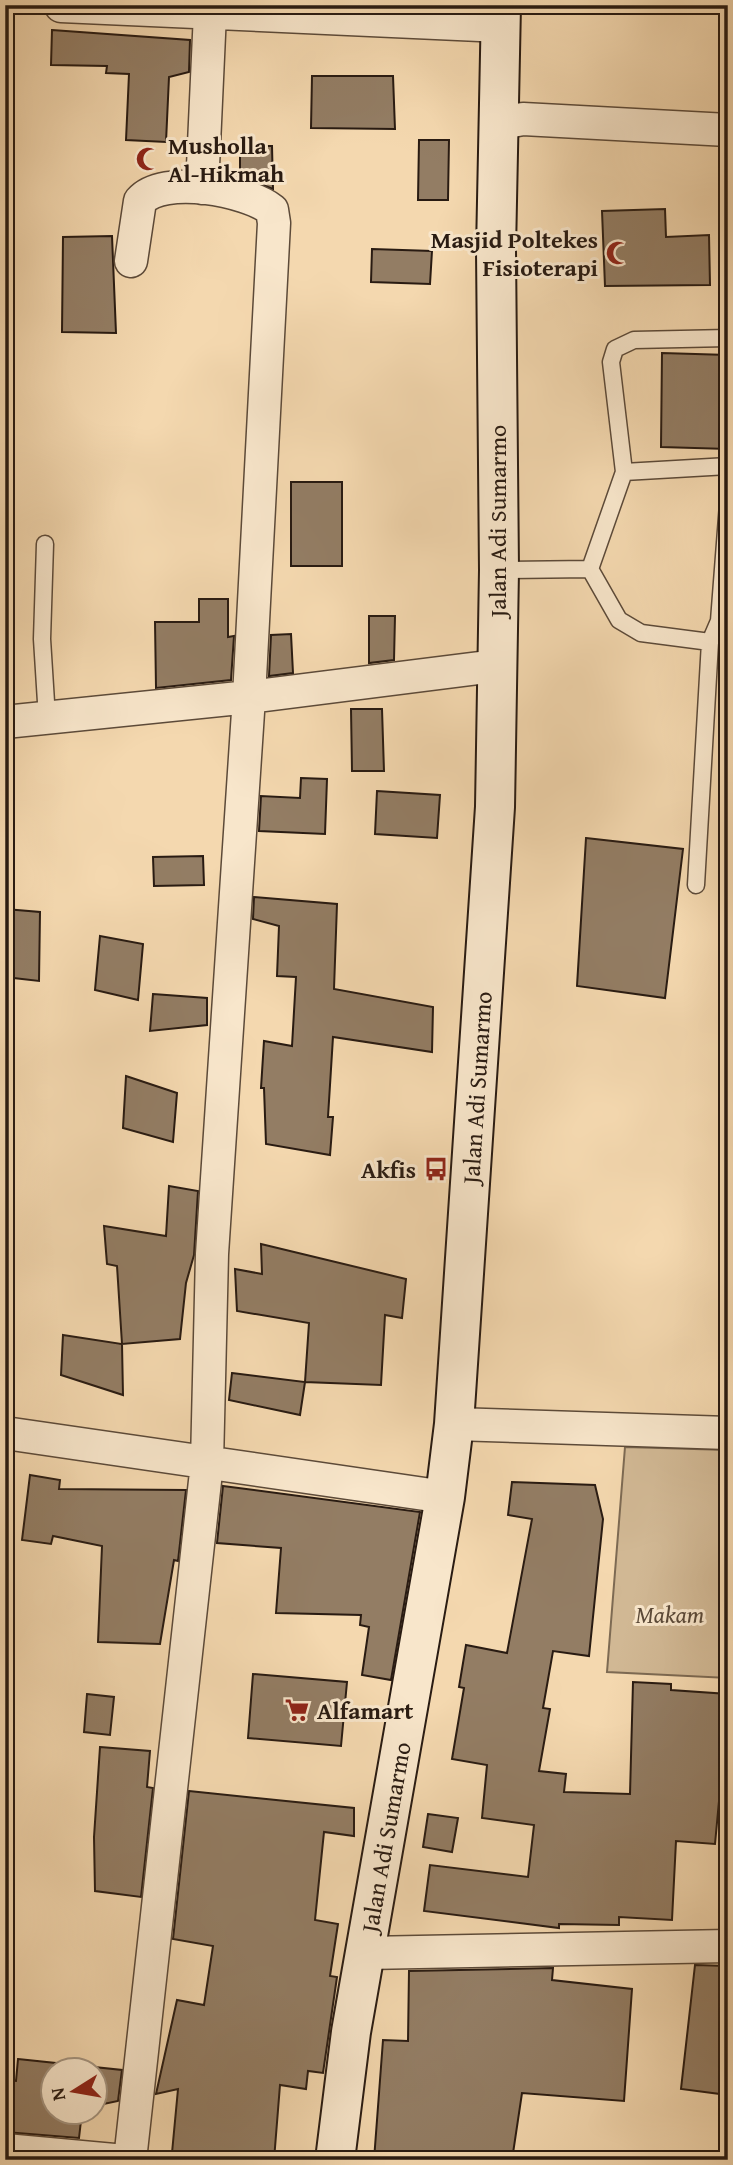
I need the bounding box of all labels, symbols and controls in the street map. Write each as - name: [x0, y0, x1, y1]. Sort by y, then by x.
- place label: Musholla Al-Hikmah: [168, 128, 284, 191]
- mosque icon: Musholla Al-Hikmah: [134, 145, 162, 173]
- place label: Masjid Poltekes Fisioterapi: [431, 222, 598, 285]
- mosque icon: Masjid Poltekes Fisioterapi: [604, 239, 632, 267]
- street label: Jalan Adi Sumarmo: [480, 425, 515, 620]
- street label: Jalan Adi Sumarmo: [452, 990, 500, 1188]
- place label: Akfis: [361, 1152, 416, 1187]
- bus stop icon: Akfis: [422, 1155, 450, 1183]
- park label: Makam: [636, 1597, 704, 1632]
- place label: Alfamart: [317, 1693, 413, 1728]
- supermarket icon: Alfamart: [283, 1696, 311, 1724]
- street label: Jalan Adi Sumarmo: [351, 1739, 419, 1938]
- north arrow: [38, 2056, 108, 2126]
- text: N: [42, 2085, 72, 2103]

